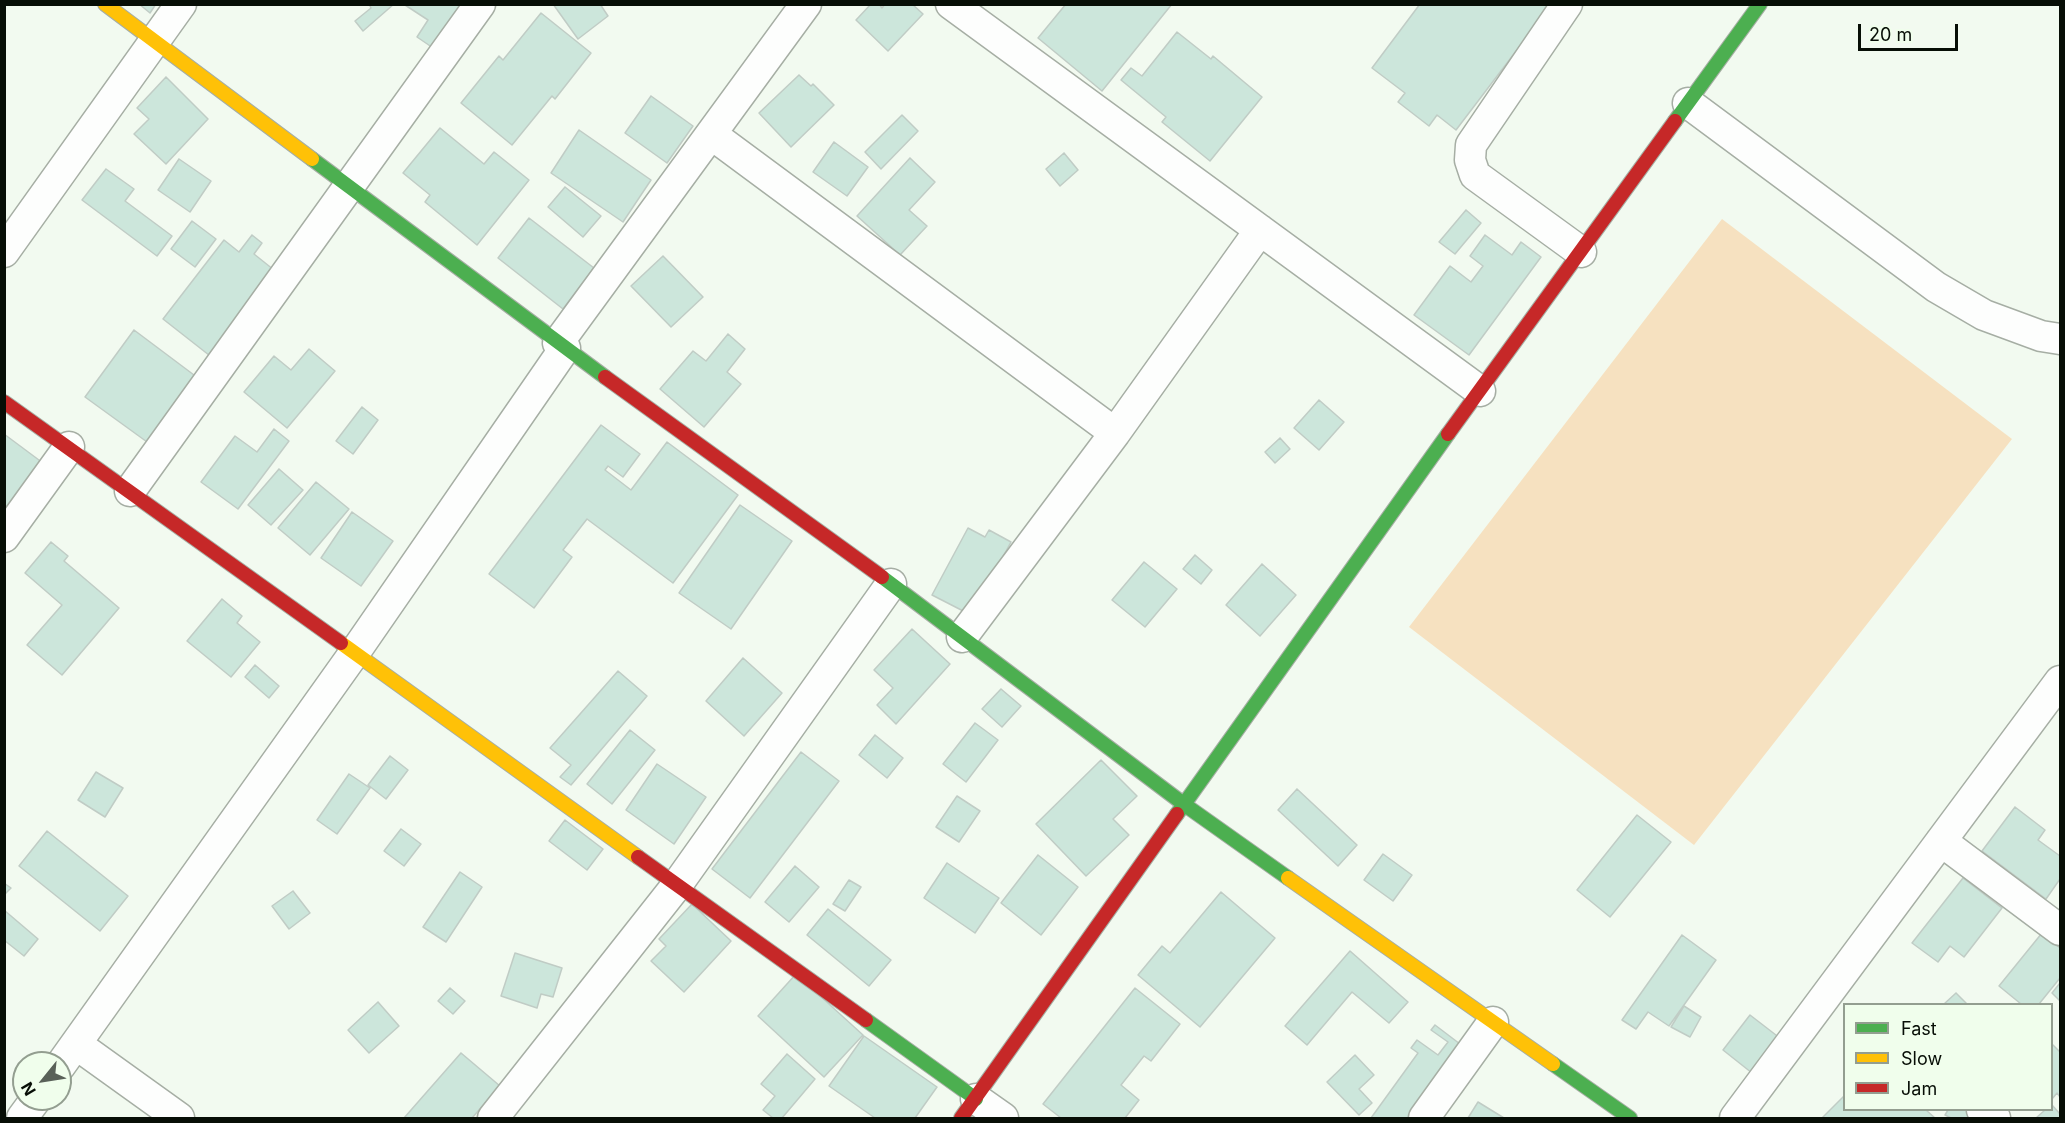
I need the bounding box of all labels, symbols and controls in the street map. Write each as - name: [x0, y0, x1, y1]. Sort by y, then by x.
- scale bar: [1861, 12, 1962, 50]
- text: 20 m: [1869, 24, 1912, 45]
- legend: [1843, 1003, 2053, 1111]
- text: Fast: [1901, 1018, 1937, 1039]
- text: Slow: [1901, 1048, 1942, 1069]
- north arrow: [12, 1051, 72, 1111]
- text: Jam: [1901, 1078, 1937, 1099]
- text: N: [16, 1079, 40, 1099]

